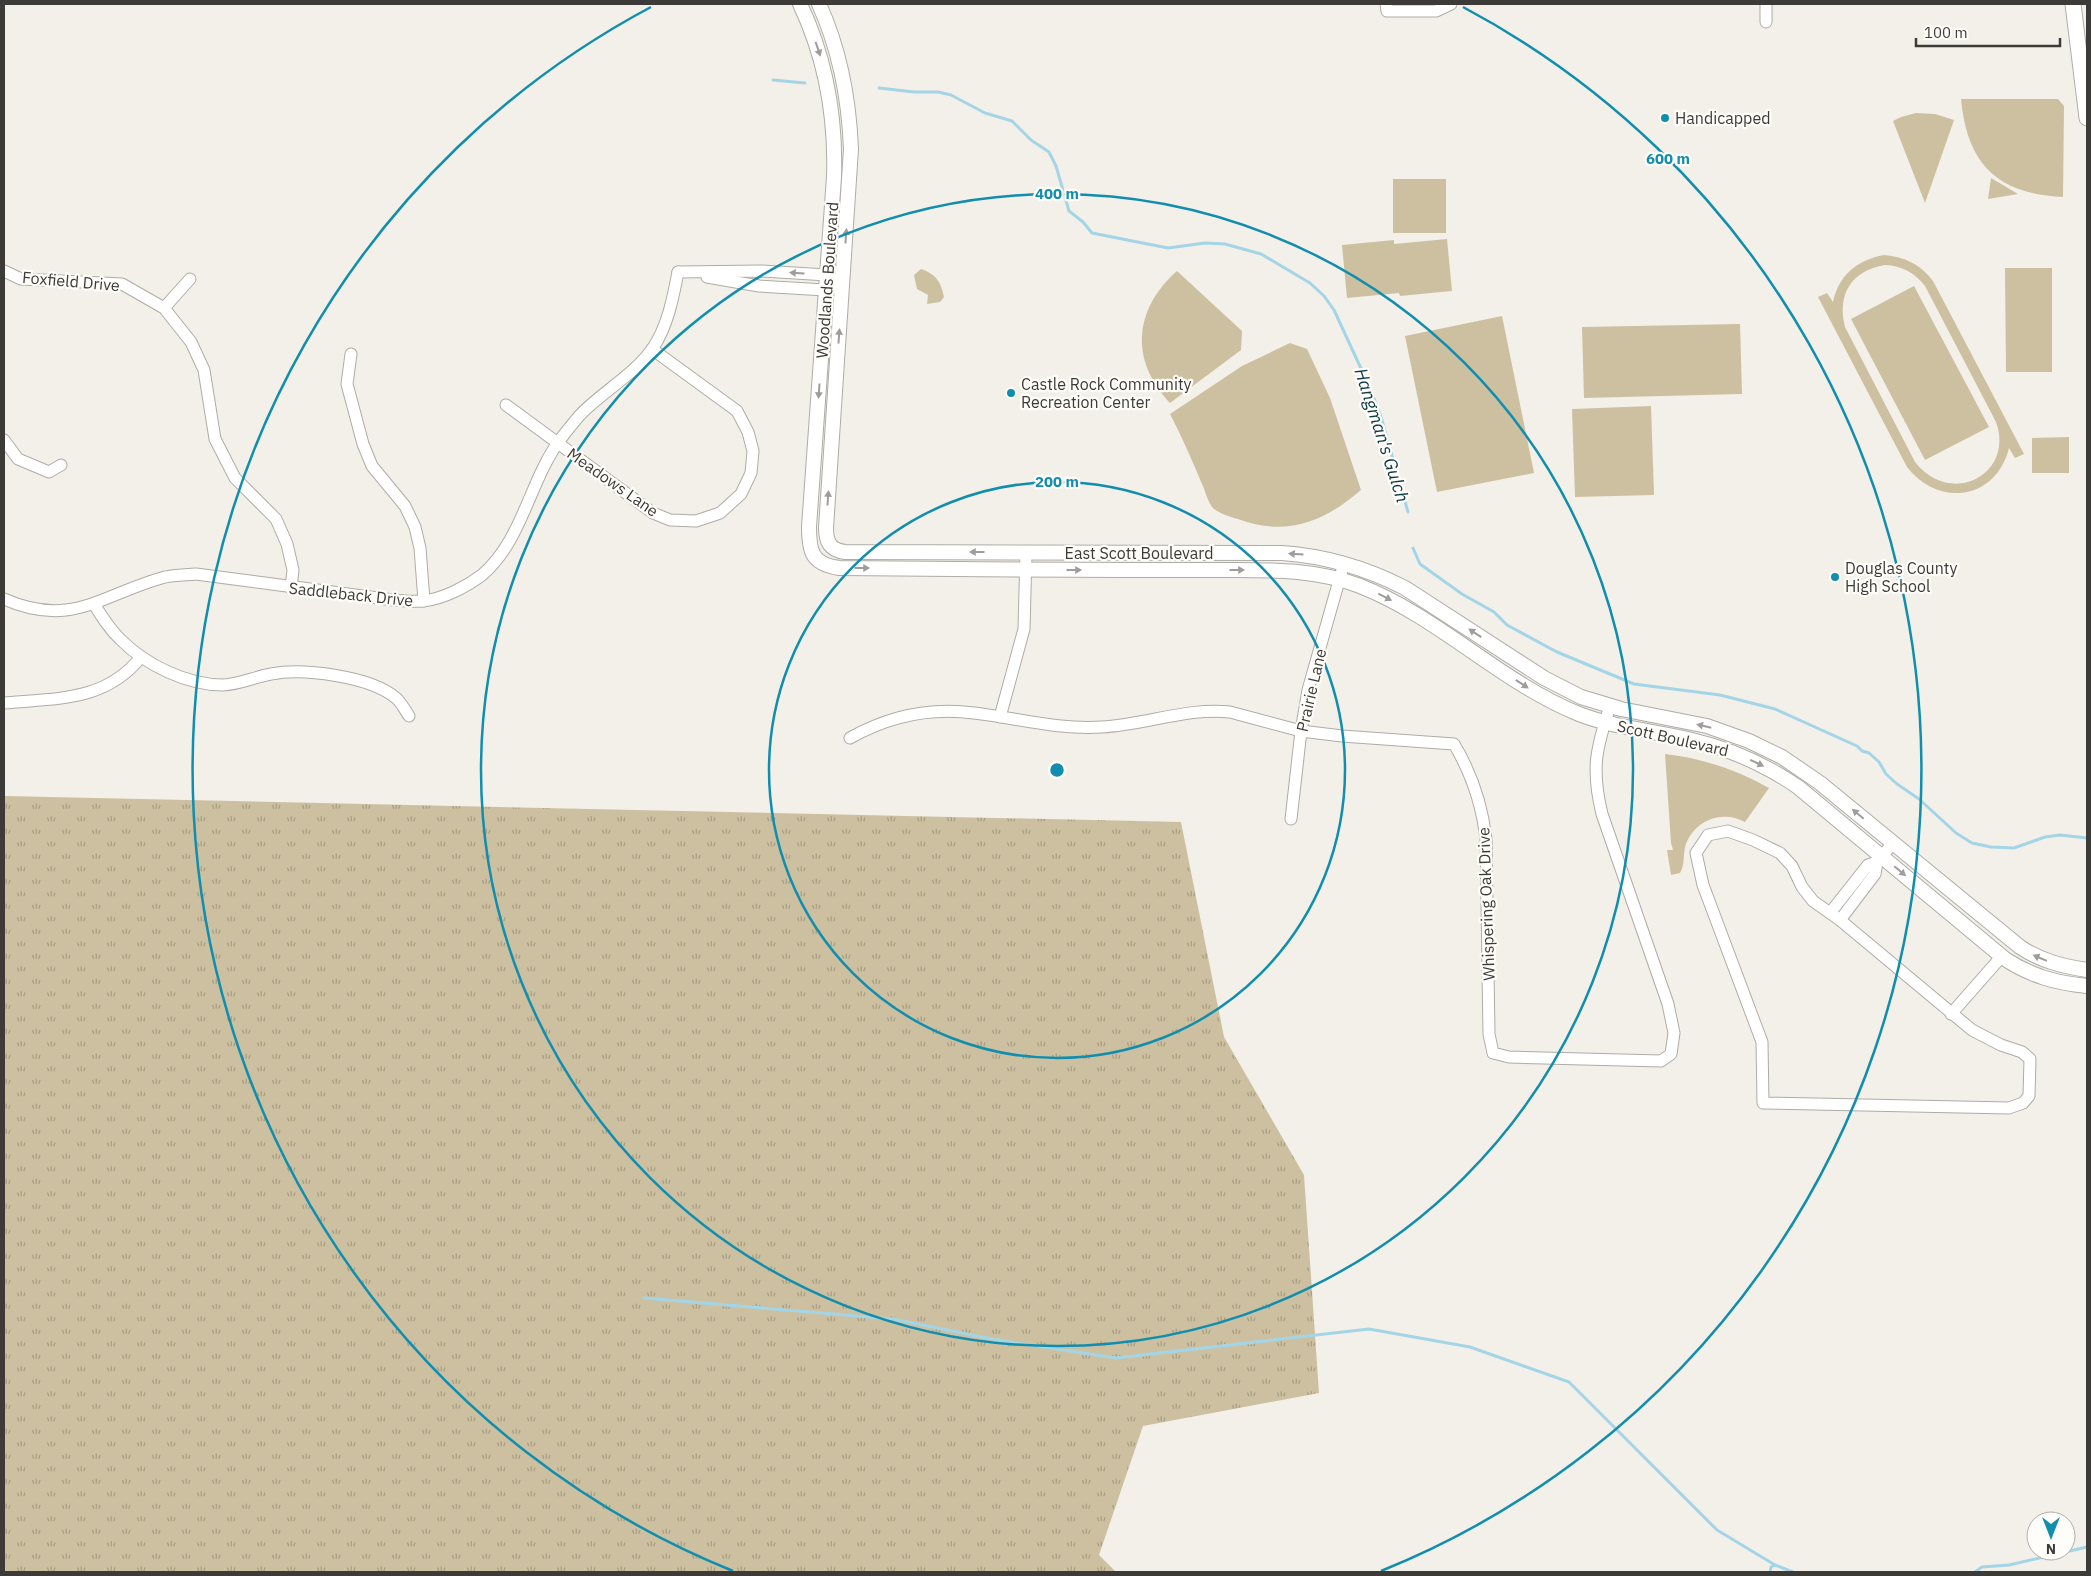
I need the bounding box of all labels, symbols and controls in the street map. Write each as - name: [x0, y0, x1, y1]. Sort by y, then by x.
- scale bar: [1916, 15, 2060, 47]
- text: 100 m: [1924, 23, 1968, 42]
- one-way arrow: [814, 42, 822, 57]
- place label: Handicapped: [1675, 108, 1770, 128]
- marker: Handicapped: [1659, 112, 1671, 124]
- text: 600 m: [1646, 149, 1690, 168]
- text: 400 m: [1035, 184, 1079, 203]
- street label: Woodlands Boulevard: [812, 201, 842, 359]
- one-way arrow: [843, 228, 851, 244]
- street label: Foxfield Drive: [21, 267, 121, 295]
- one-way arrow: [789, 269, 805, 277]
- one-way arrow: [836, 327, 844, 343]
- water label: Hangman's Gulch: [1349, 365, 1415, 505]
- place label: Castle Rock Community Recreation Center: [1021, 374, 1192, 412]
- one-way arrow: [815, 384, 823, 400]
- marker: Castle Rock Community Recreation Center: [1005, 387, 1017, 399]
- street label: Meadows Lane: [564, 443, 663, 521]
- text: 200 m: [1035, 472, 1079, 491]
- one-way arrow: [825, 490, 833, 506]
- street label: East Scott Boulevard: [1065, 543, 1213, 563]
- one-way arrow: [969, 548, 985, 556]
- one-way arrow: [1288, 550, 1304, 558]
- place label: Douglas County High School: [1845, 558, 1957, 596]
- one-way arrow: [854, 564, 870, 572]
- one-way arrow: [1067, 566, 1083, 574]
- one-way arrow: [1229, 566, 1245, 574]
- marker: Douglas County High School: [1829, 571, 1841, 583]
- street label: Saddleback Drive: [288, 578, 414, 610]
- one-way arrow: [1378, 593, 1392, 601]
- one-way arrow: [1469, 628, 1482, 638]
- street label: Prairie Lane: [1292, 646, 1330, 734]
- one-way arrow: [1516, 679, 1529, 688]
- street label: Scott Boulevard: [1615, 715, 1731, 761]
- one-way arrow: [1696, 722, 1711, 730]
- one-way arrow: [1750, 759, 1764, 767]
- centre of rings: [1048, 761, 1066, 779]
- one-way arrow: [1852, 809, 1865, 820]
- street label: Whispering Oak Drive: [1473, 827, 1499, 981]
- one-way arrow: [1894, 866, 1907, 877]
- one-way arrow: [2033, 954, 2047, 962]
- north arrow: [2026, 1511, 2076, 1561]
- text: N: [2046, 1540, 2056, 1558]

